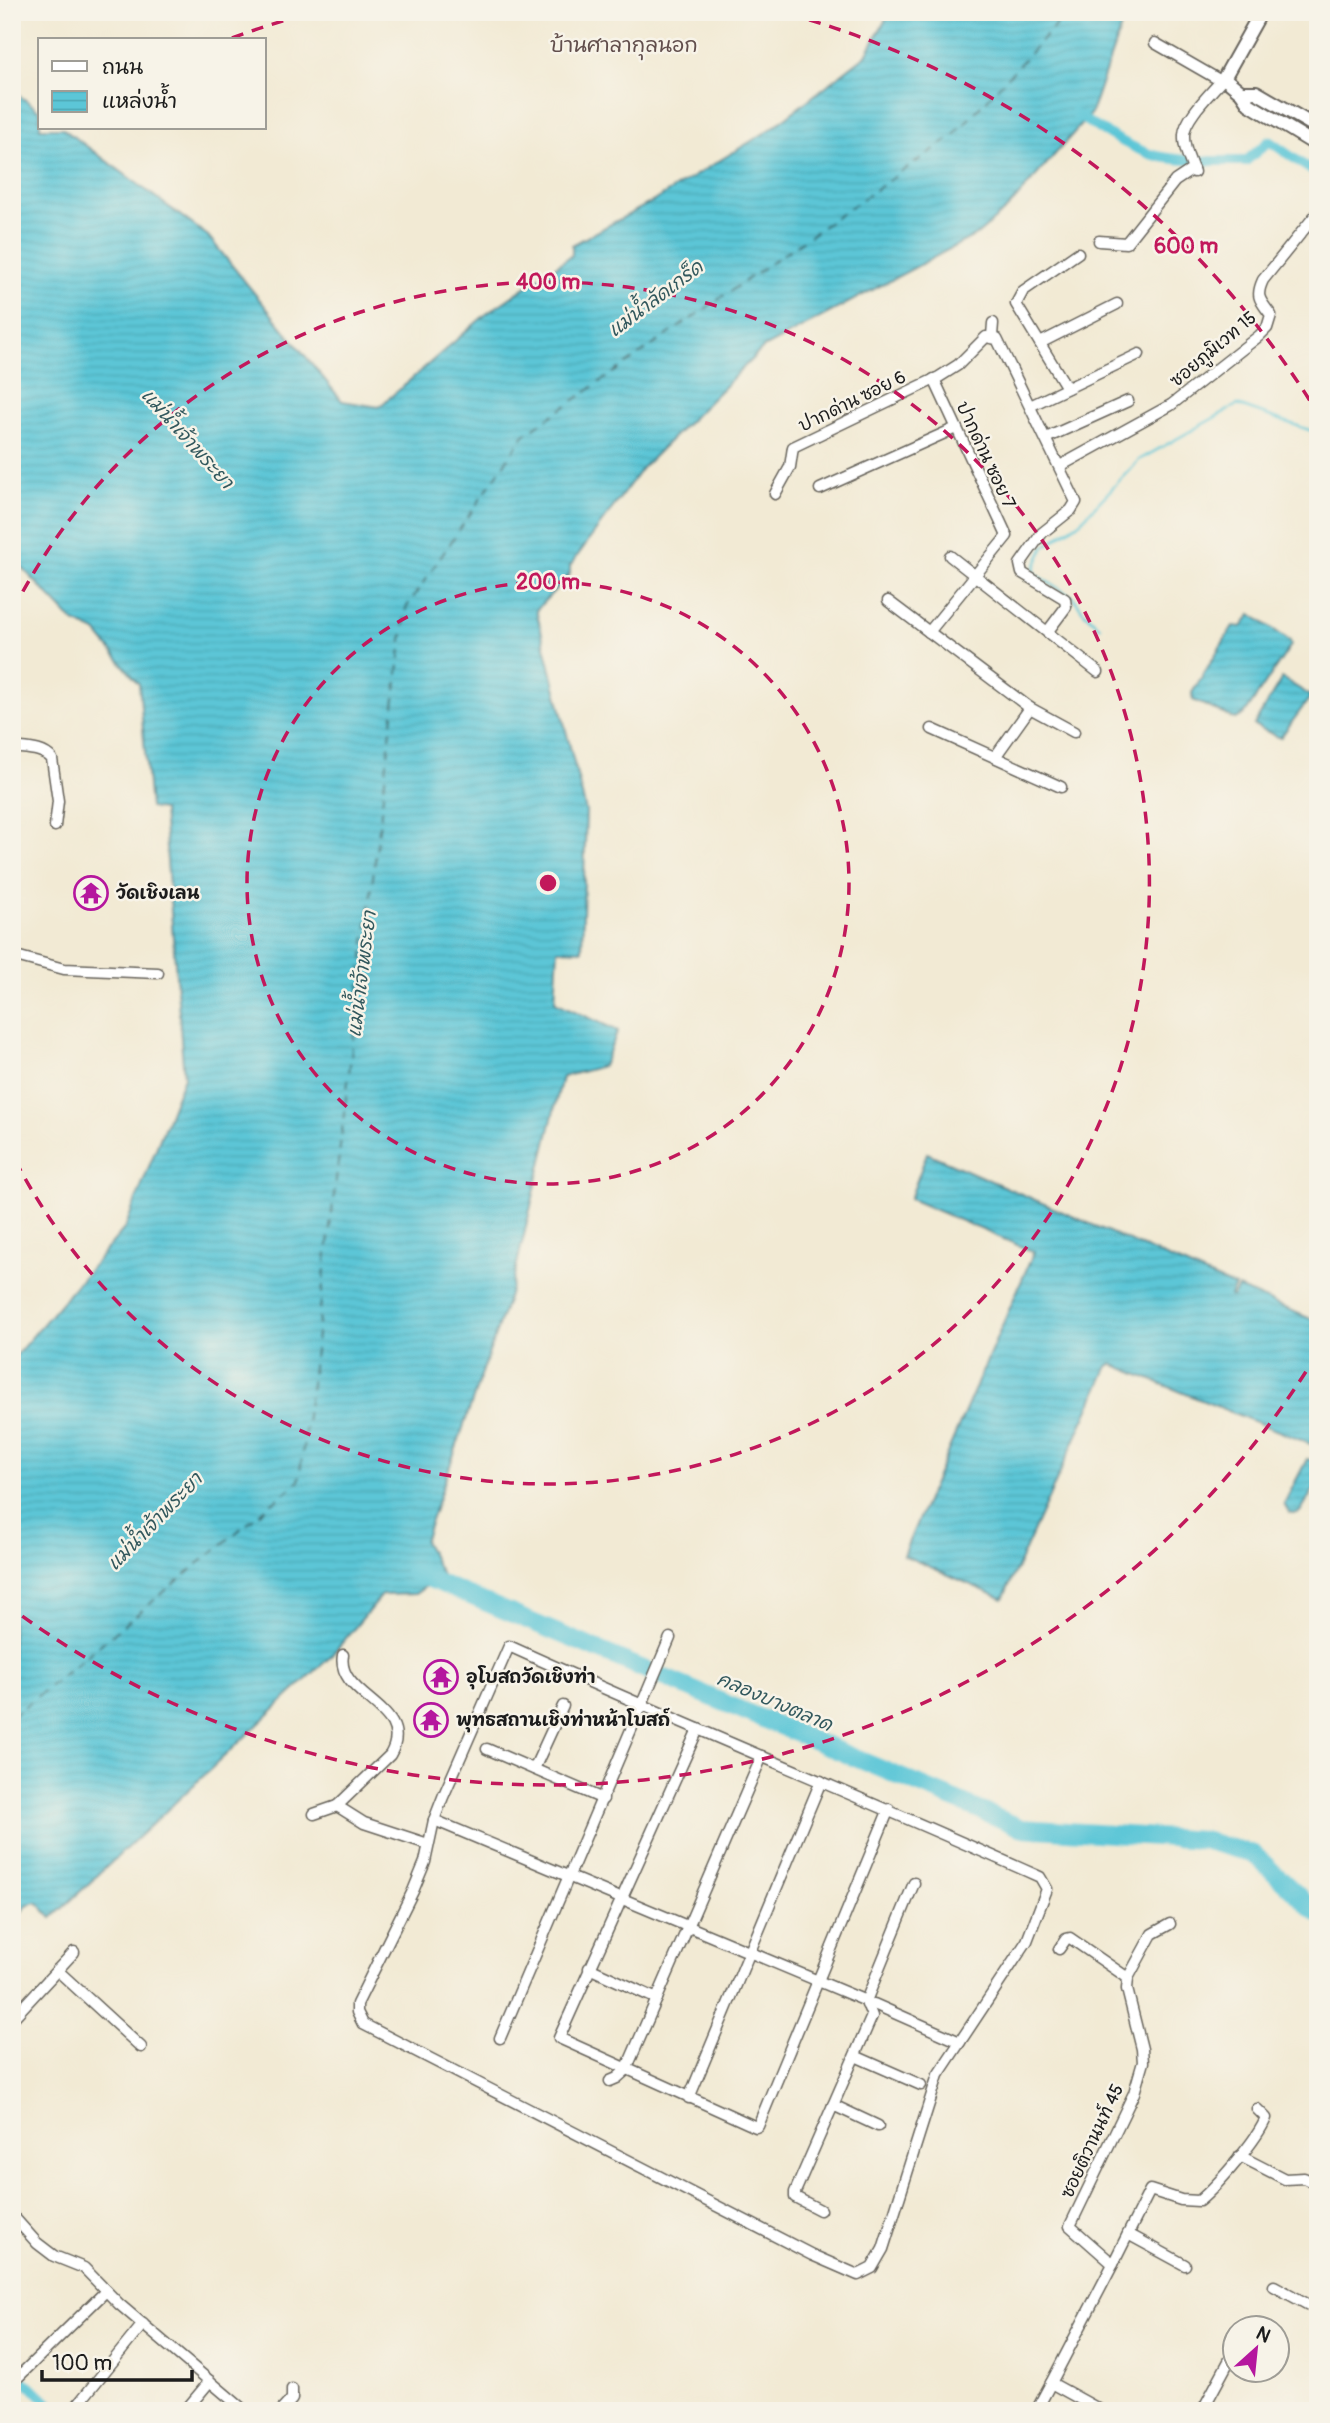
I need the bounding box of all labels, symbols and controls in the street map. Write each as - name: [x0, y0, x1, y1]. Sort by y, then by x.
- district label: บ้านศาลากุลนอก: [550, 32, 698, 61]
- legend: [38, 38, 266, 130]
- text: ถนน: [102, 54, 143, 81]
- text: แหล่งน้ำ: [102, 82, 177, 115]
- text: 600 m: [1154, 233, 1218, 260]
- water label: แม่น้ำลัดเกร็ด: [600, 250, 709, 342]
- text: 400 m: [516, 269, 580, 296]
- street label: ซอยภูมิเวท 15: [1165, 307, 1263, 394]
- street label: ปากด่าน ซอย 6: [794, 365, 910, 437]
- water label: แม่น้ำเจ้าพระยา: [136, 380, 244, 495]
- street label: ปากด่าน ซอย 7: [951, 397, 1022, 513]
- text: 200 m: [516, 569, 580, 596]
- centre of rings: [536, 871, 560, 895]
- temple icon: วัดเชิงเลน: [72, 874, 110, 912]
- place label: วัดเชิงเลน: [116, 882, 199, 905]
- water label: แม่น้ำเจ้าพระยา: [336, 907, 382, 1038]
- water label: แม่น้ำเจ้าพระยา: [98, 1462, 209, 1576]
- temple icon: อุโบสถวัดเชิงท่า: [422, 1658, 460, 1696]
- place label: อุโบสถวัดเชิงท่า: [466, 1665, 595, 1690]
- water label: คลองบางตลาด: [714, 1667, 837, 1737]
- temple icon: พุทธสถานเชิงท่าหน้าโบสถ์: [412, 1701, 450, 1739]
- place label: พุทธสถานเชิงท่าหน้าโบสถ์: [456, 1707, 670, 1733]
- street label: ซอยติวานนท์ 45: [1054, 2080, 1129, 2202]
- north arrow: [1222, 2314, 1292, 2384]
- text: N: [1252, 2321, 1275, 2348]
- scale bar: [42, 2339, 192, 2383]
- text: 100 m: [52, 2350, 112, 2377]

